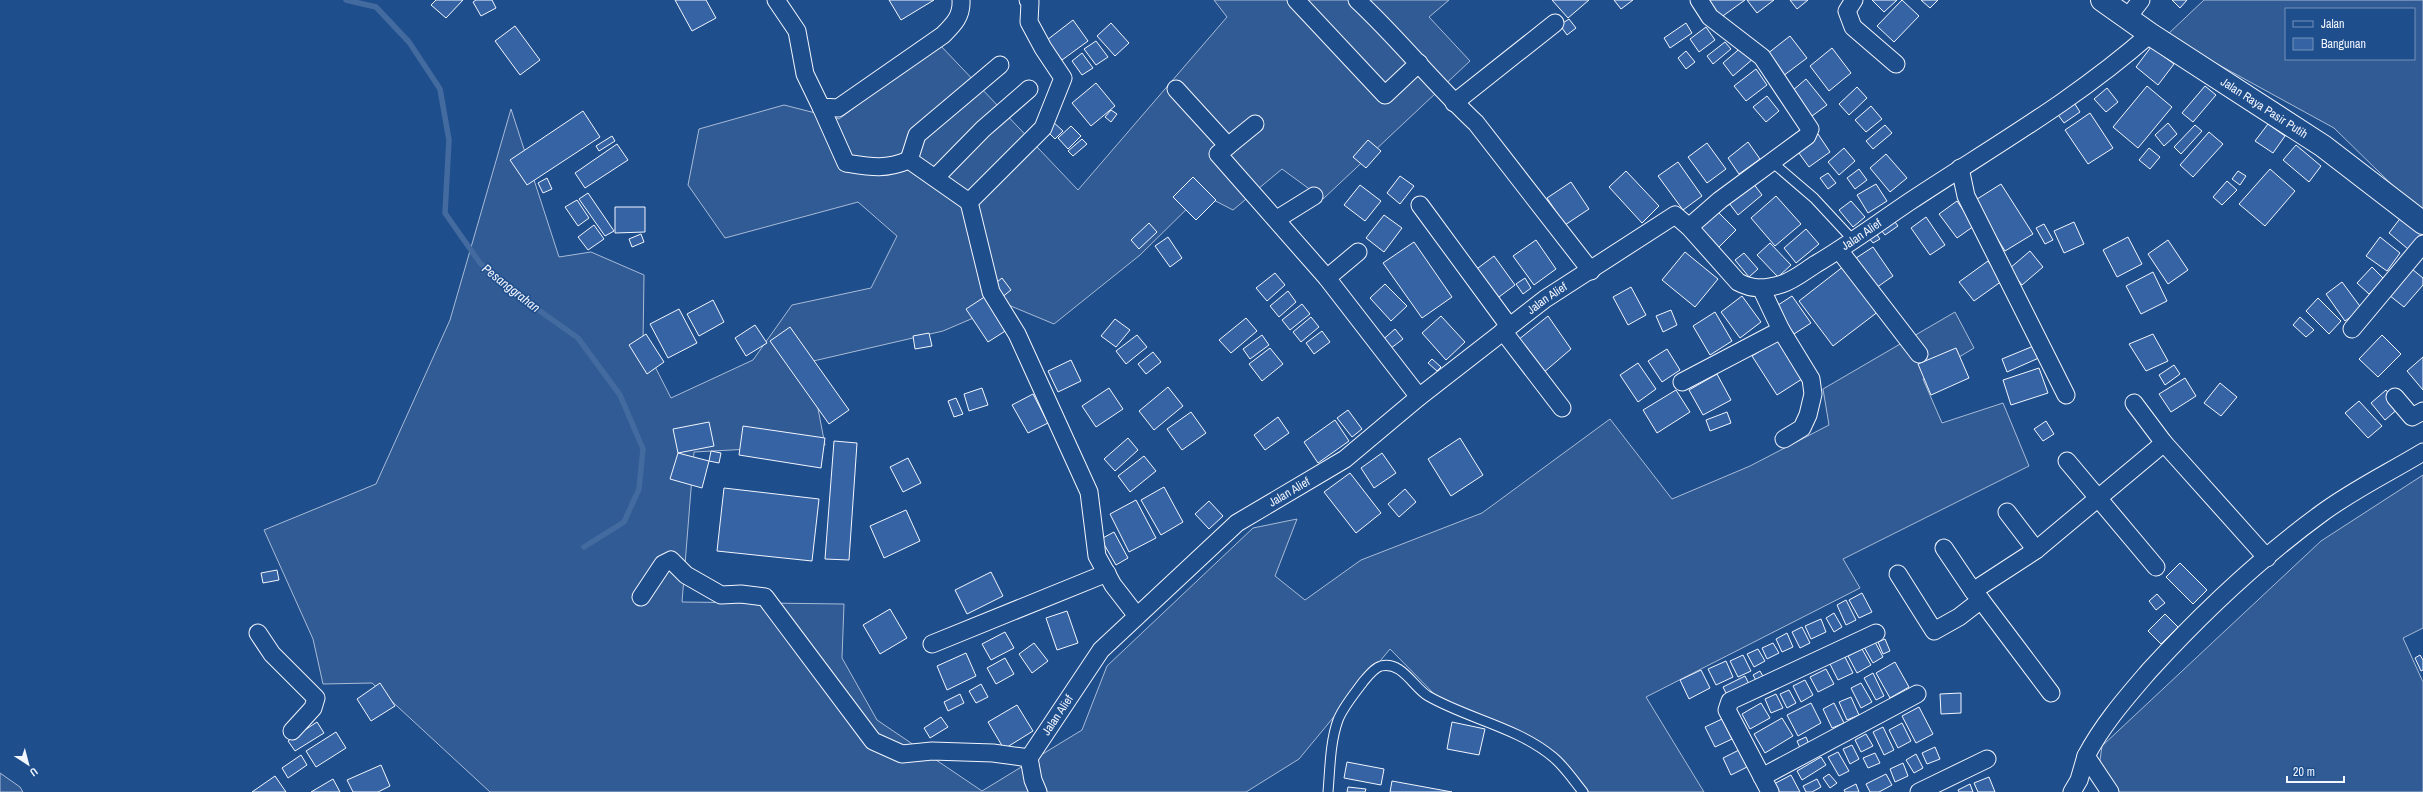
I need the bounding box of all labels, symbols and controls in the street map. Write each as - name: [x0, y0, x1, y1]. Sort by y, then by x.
- legend: [2285, 8, 2415, 60]
- text: Jalan: [2321, 16, 2345, 32]
- text: Bangunan: [2321, 36, 2366, 52]
- street label: Jalan Raya Pasir Putih: [2218, 74, 2311, 142]
- street label: Jalan Alief: [1838, 215, 1885, 254]
- water label: Pesanggrahan: [478, 260, 544, 316]
- street label: Jalan Alief: [1524, 279, 1570, 318]
- street label: Jalan Alief: [1266, 473, 1313, 511]
- street label: Jalan Alief: [1038, 691, 1077, 738]
- north arrow: [8, 744, 48, 784]
- scale bar: [2287, 758, 2344, 784]
- text: 20 m: [2293, 764, 2315, 780]
- text: U: [27, 765, 41, 780]

